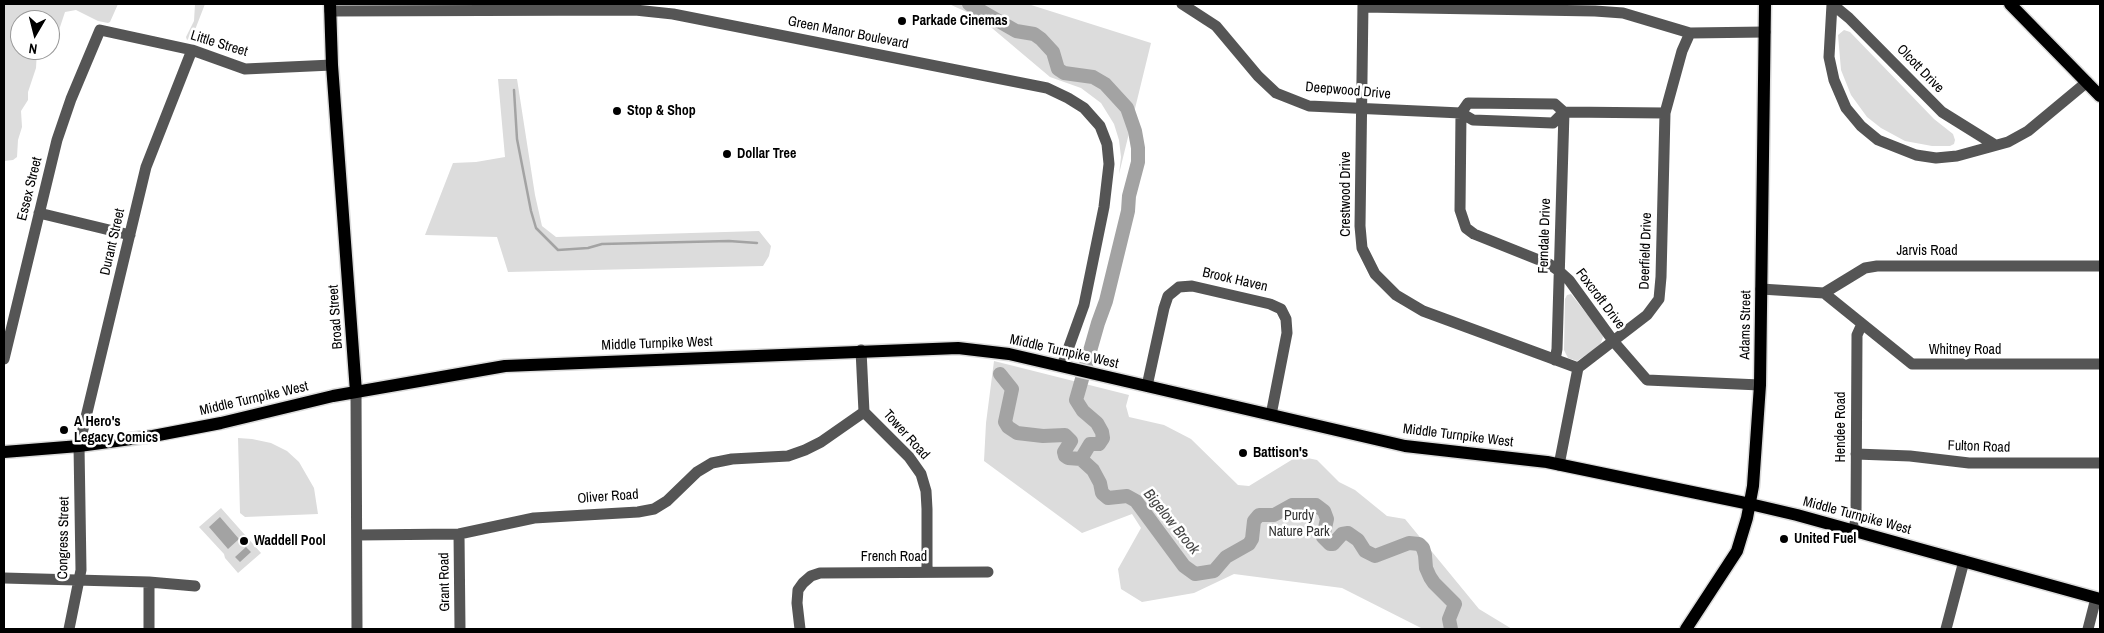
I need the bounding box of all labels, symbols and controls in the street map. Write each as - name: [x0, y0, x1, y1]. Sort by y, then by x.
- north arrow: [10, 10, 60, 60]
- street label: Green Manor Boulevard: [786, 13, 910, 53]
- place label: Parkade Cinemas: [912, 13, 1008, 29]
- marker: Parkade Cinemas: [896, 15, 908, 27]
- street label: Little Street: [188, 27, 250, 61]
- text: N: [28, 39, 38, 58]
- street label: Olcott Drive: [1893, 41, 1947, 97]
- street label: Deepwood Drive: [1305, 79, 1391, 103]
- place label: Stop & Shop: [627, 103, 696, 119]
- marker: Stop & Shop: [611, 105, 623, 117]
- place label: Dollar Tree: [737, 146, 796, 162]
- marker: Dollar Tree: [721, 148, 733, 160]
- street label: Crestwood Drive: [1338, 151, 1354, 237]
- street label: Essex Street: [14, 155, 46, 223]
- street label: Ferndale Drive: [1535, 198, 1555, 274]
- street label: Durant Street: [97, 207, 129, 277]
- street label: Deerfield Drive: [1636, 212, 1656, 290]
- street label: Jarvis Road: [1896, 243, 1958, 259]
- street label: Brook Haven: [1201, 264, 1269, 296]
- street label: Foxcroft Drive: [1572, 265, 1628, 333]
- street label: Broad Street: [325, 284, 347, 350]
- street label: Adams Street: [1737, 290, 1755, 360]
- street label: Middle Turnpike West: [1008, 331, 1120, 373]
- street label: Middle Turnpike West: [601, 334, 713, 354]
- street label: Whitney Road: [1929, 342, 2001, 358]
- street label: Middle Turnpike West: [198, 378, 310, 420]
- street label: Hendee Road: [1833, 392, 1849, 462]
- street label: Tower Road: [879, 407, 933, 463]
- place label: A Hero's Legacy Comics: [74, 414, 158, 447]
- street label: Middle Turnpike West: [1402, 421, 1514, 451]
- marker: A Hero's Legacy Comics: [58, 424, 70, 436]
- street label: Fulton Road: [1947, 438, 2011, 456]
- place label: Battison's: [1253, 445, 1308, 461]
- marker: Battison's: [1237, 447, 1249, 459]
- street label: Oliver Road: [577, 486, 639, 508]
- water label: Bigelow Brook: [1139, 486, 1203, 558]
- street label: Middle Turnpike West: [1801, 494, 1913, 538]
- street label: Congress Street: [55, 496, 73, 580]
- park label: Purdy Nature Park: [1268, 508, 1330, 540]
- place label: United Fuel: [1794, 531, 1857, 547]
- place label: Waddell Pool: [254, 533, 326, 549]
- marker: United Fuel: [1778, 533, 1790, 545]
- marker: Waddell Pool: [238, 535, 250, 547]
- street label: French Road: [861, 549, 927, 565]
- street label: Grant Road: [436, 552, 454, 612]

